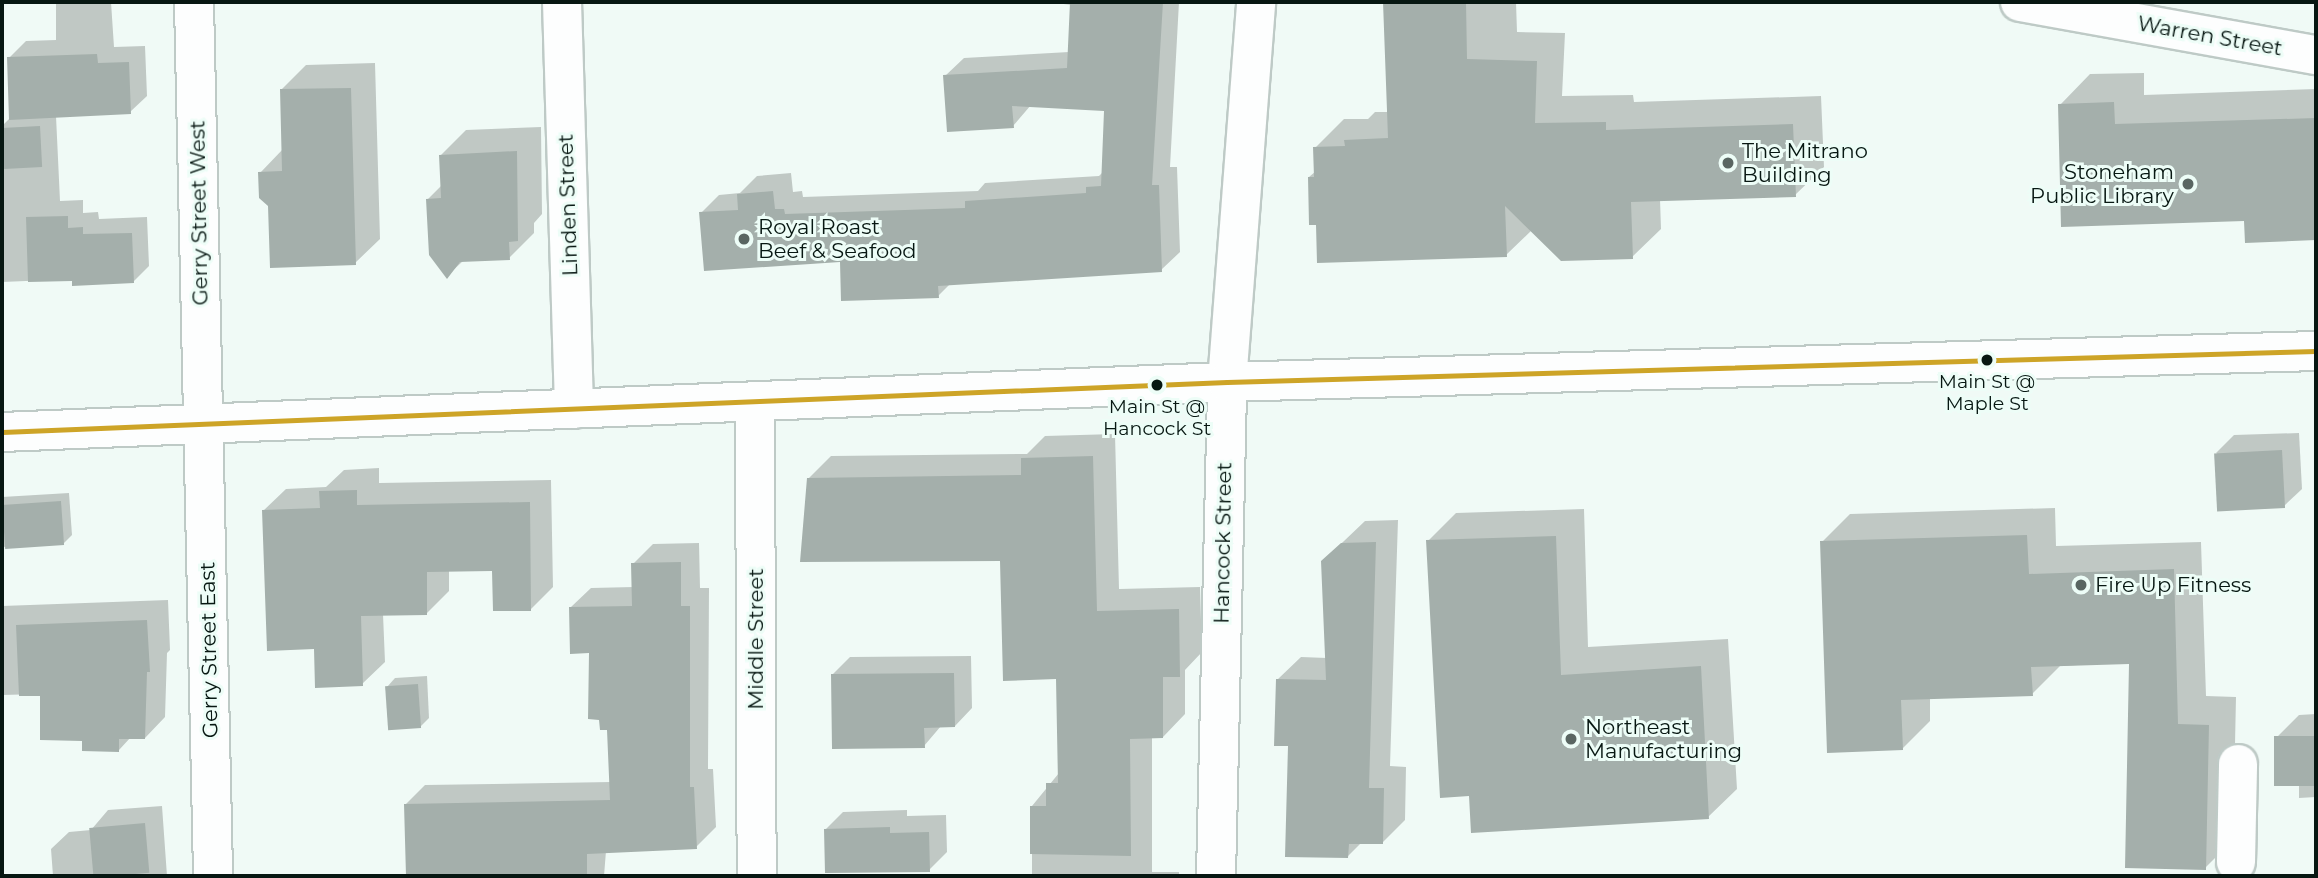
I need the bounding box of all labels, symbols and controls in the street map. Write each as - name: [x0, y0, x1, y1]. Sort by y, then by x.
- street label: Warren Street: [2136, 11, 2284, 61]
- street label: Gerry Street West: [185, 120, 213, 306]
- street label: Linden Street: [553, 133, 583, 277]
- place label: The Mitrano Building: [1742, 138, 1868, 188]
- marker: The Mitrano Building: [1720, 155, 1736, 171]
- place label: Stoneham Public Library: [2030, 159, 2174, 209]
- marker: Stoneham Public Library: [2180, 176, 2196, 192]
- place label: Royal Roast Beef & Seafood: [758, 214, 917, 264]
- marker: Royal Roast Beef & Seafood: [736, 231, 752, 247]
- marker: Main St @ Maple St: [1980, 353, 1994, 367]
- place label: Main St @ Maple St: [1939, 371, 2035, 415]
- marker: Main St @ Hancock St: [1150, 378, 1164, 392]
- place label: Main St @ Hancock St: [1103, 396, 1211, 440]
- street label: Hancock Street: [1209, 462, 1237, 624]
- street label: Gerry Street East: [195, 562, 223, 738]
- street label: Middle Street: [743, 568, 769, 710]
- place label: Fire Up Fitness: [2095, 572, 2251, 598]
- marker: Fire Up Fitness: [2073, 577, 2089, 593]
- place label: Northeast Manufacturing: [1585, 714, 1742, 764]
- marker: Northeast Manufacturing: [1563, 731, 1579, 747]

